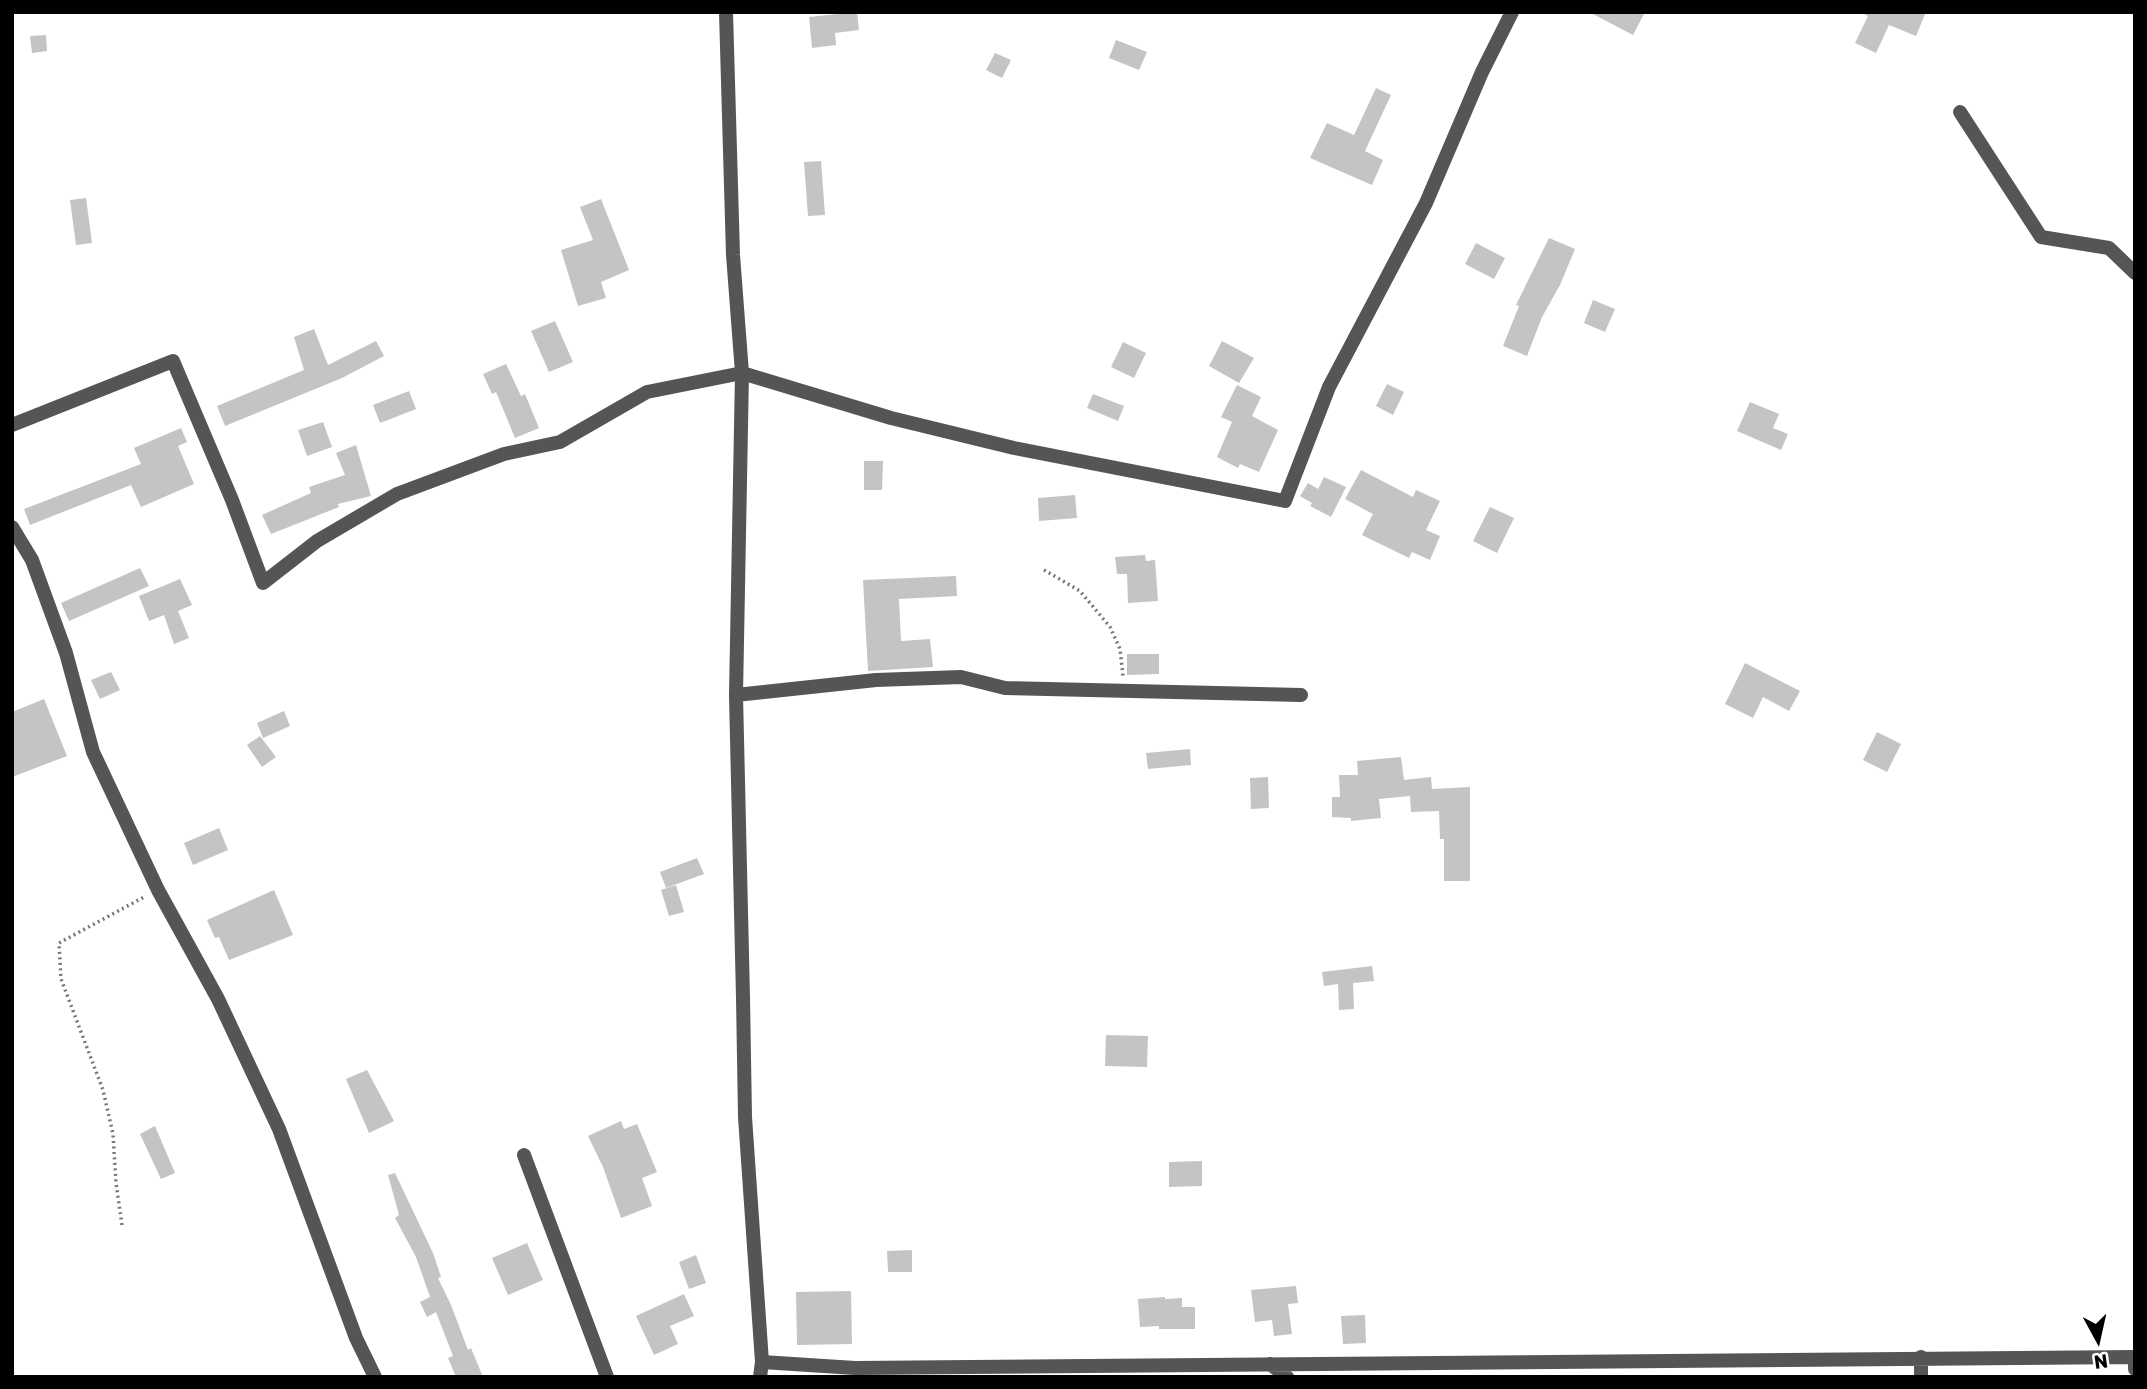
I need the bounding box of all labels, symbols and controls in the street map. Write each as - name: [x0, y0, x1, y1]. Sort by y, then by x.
- north arrow: [2063, 1305, 2133, 1375]
- text: N: [2093, 1349, 2109, 1374]

